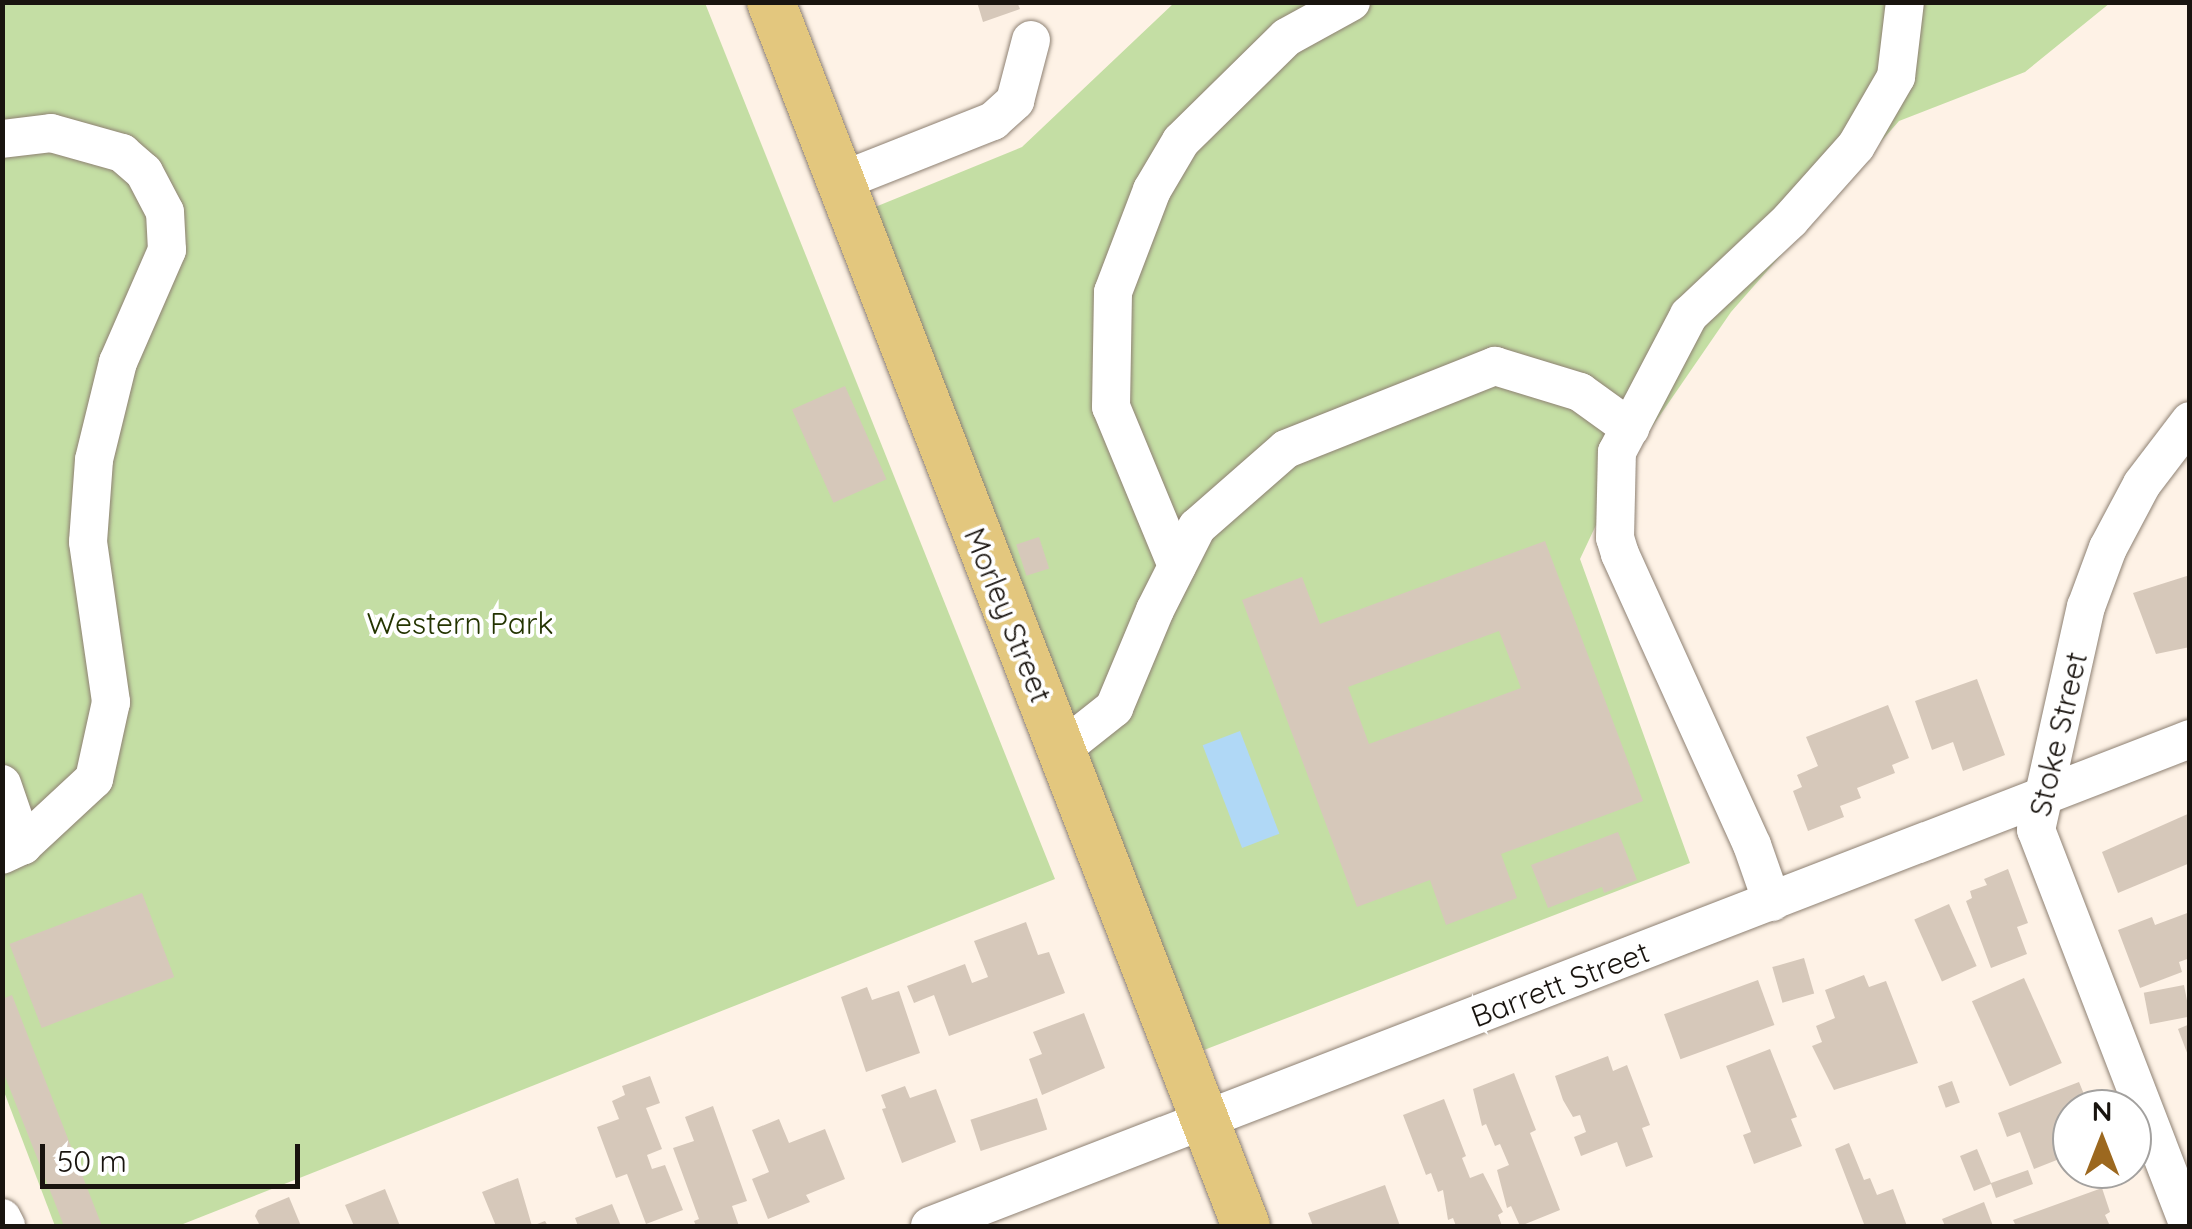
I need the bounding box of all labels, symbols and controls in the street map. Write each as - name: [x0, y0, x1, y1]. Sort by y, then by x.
- street label: Morley Street: [957, 522, 1059, 708]
- park label: Western Park: [366, 605, 554, 641]
- street label: Stoke Street: [2022, 648, 2094, 820]
- street label: Barrett Street: [1466, 934, 1654, 1034]
- north arrow: [2052, 1089, 2152, 1189]
- text: N: [2092, 1093, 2112, 1128]
- scale bar: [45, 1124, 305, 1186]
- text: 50 m: [57, 1142, 127, 1180]

